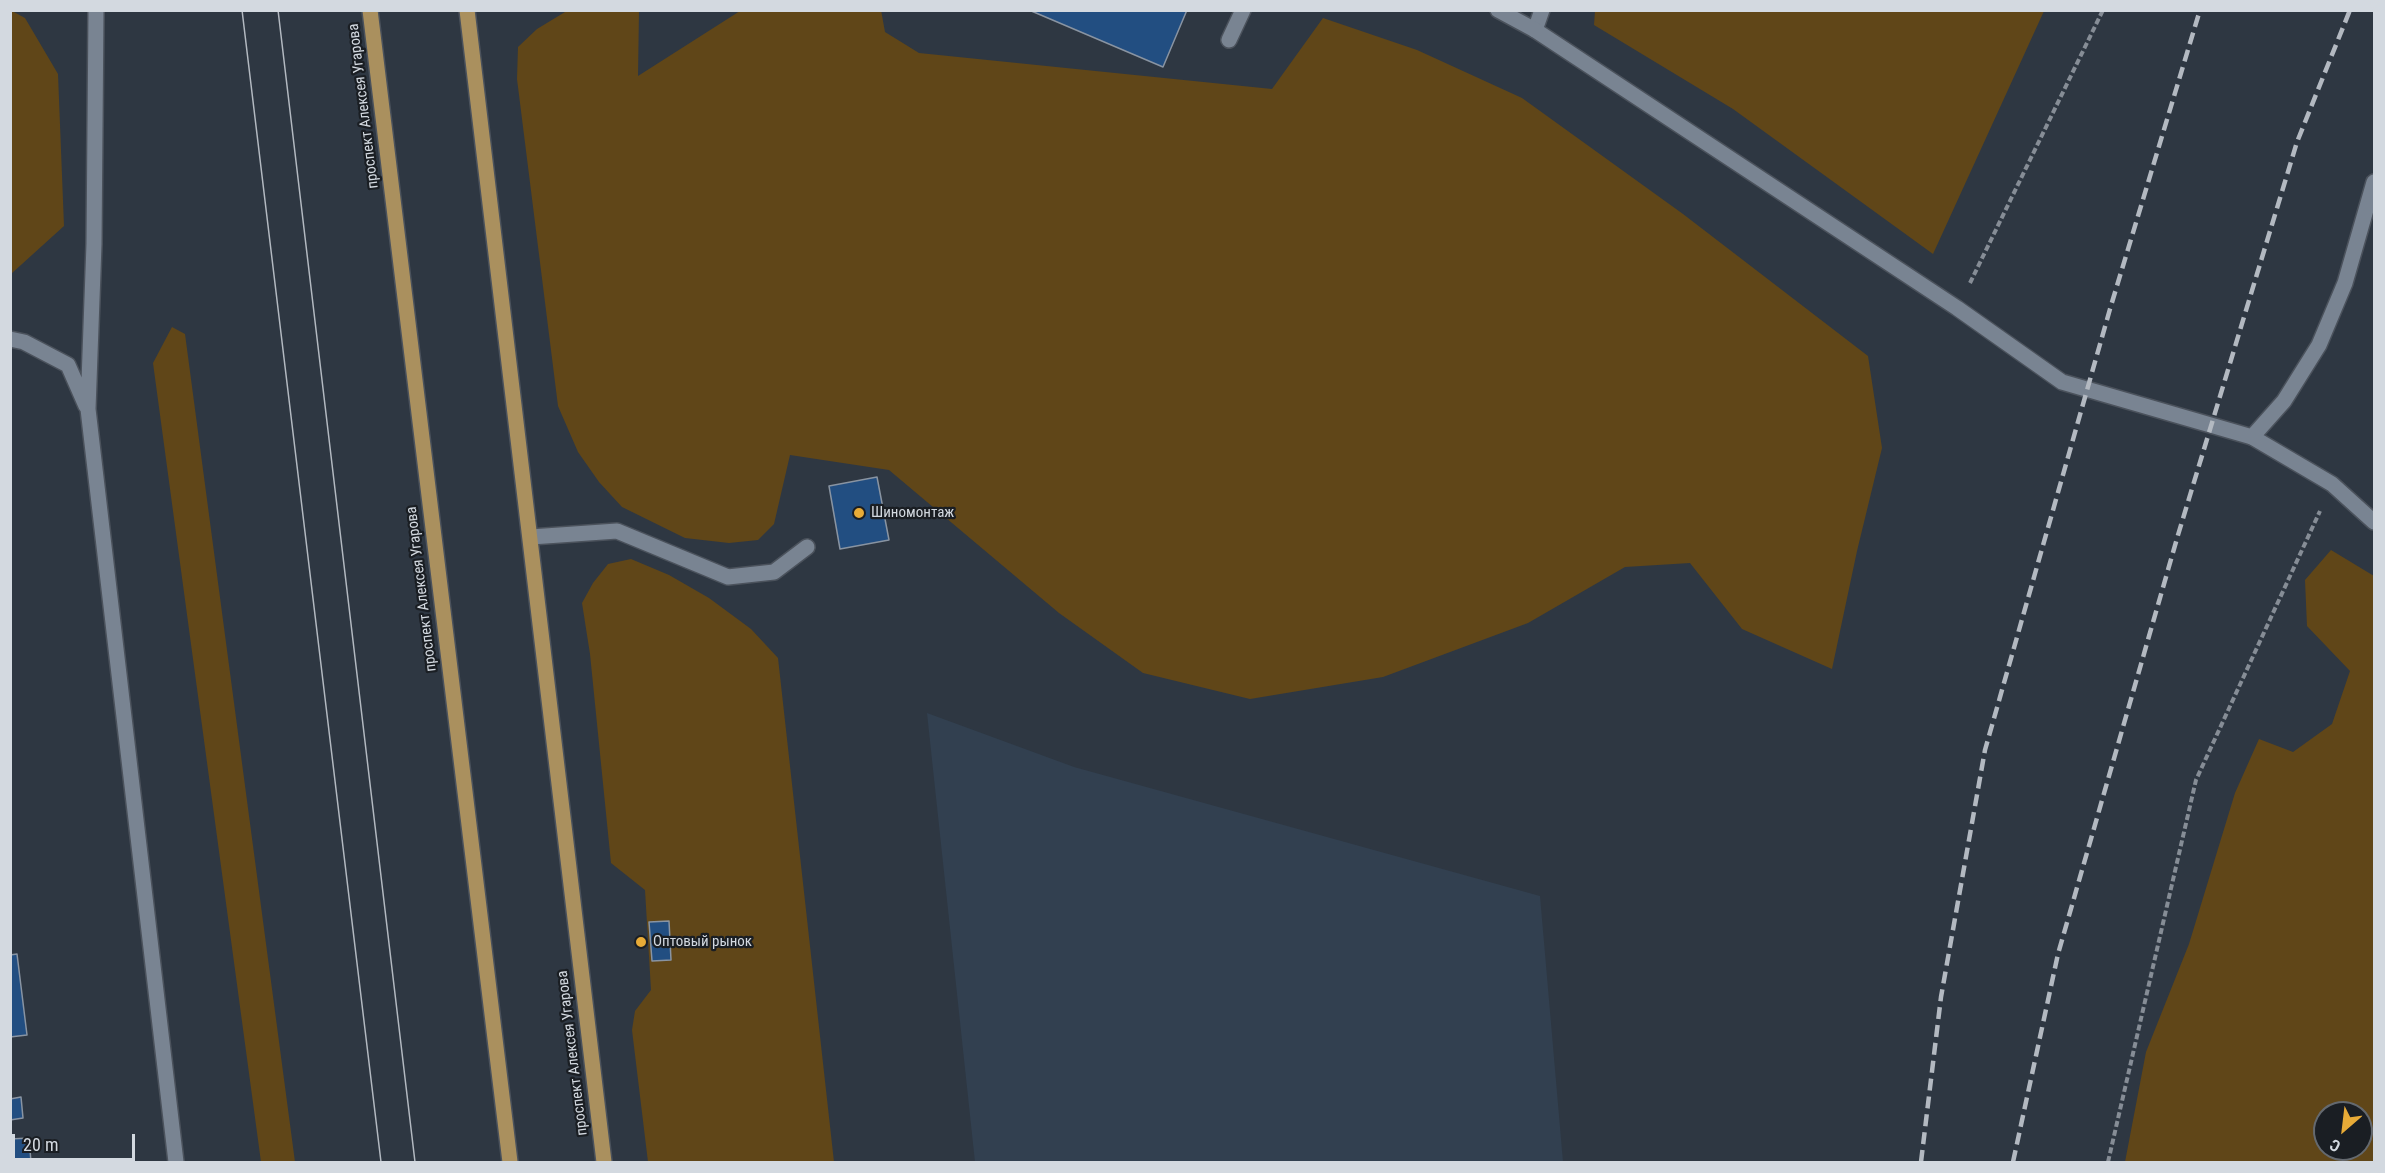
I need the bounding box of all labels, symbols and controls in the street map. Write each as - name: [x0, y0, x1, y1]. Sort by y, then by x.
- street label: проспект Алексея Угарова: [345, 22, 383, 190]
- place label: Шиномонтаж: [871, 504, 954, 522]
- street label: проспект Алексея Угарова: [403, 505, 441, 673]
- marker: Шиномонтаж: [852, 506, 866, 520]
- place label: Оптовый рынок: [653, 933, 752, 951]
- marker: Оптовый рынок: [634, 935, 648, 949]
- street label: проспект Алексея Угарова: [554, 969, 592, 1137]
- north arrow: [2313, 1101, 2373, 1161]
- scale bar: [15, 1122, 138, 1160]
- text: 20 m: [23, 1134, 58, 1155]
- text: С: [2327, 1135, 2344, 1156]

